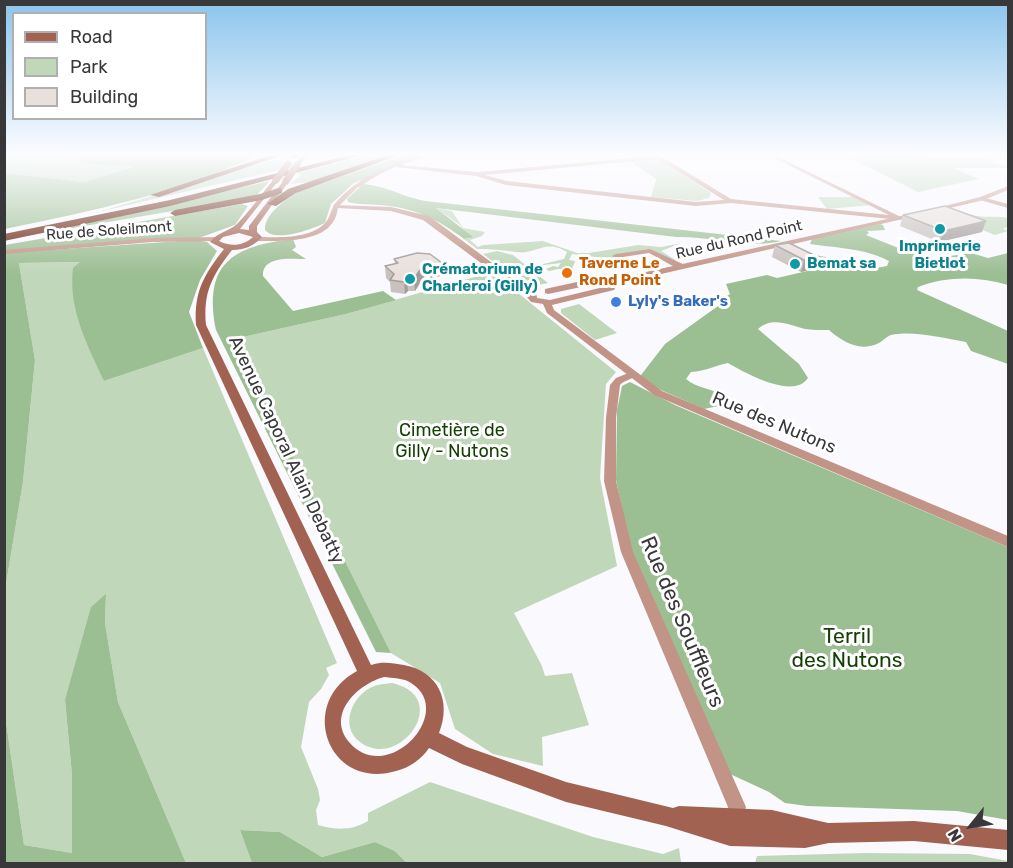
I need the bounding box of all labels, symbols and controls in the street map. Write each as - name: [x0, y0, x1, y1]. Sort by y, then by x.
- legend: [12, 12, 207, 120]
- text: Road: [70, 26, 113, 48]
- text: Park: [70, 56, 107, 78]
- text: Building: [70, 86, 138, 108]
- street label: Rue du Rond Point: [674, 217, 804, 263]
- street label: Rue de Soleilmont: [46, 218, 172, 244]
- marker: Imprimerie Bietlot: [933, 222, 947, 236]
- place label: Imprimerie Bietlot: [899, 238, 981, 273]
- place label: Taverne Le Rond Point: [579, 255, 661, 290]
- place label: Bemat sa: [807, 255, 876, 273]
- marker: Bemat sa: [788, 257, 802, 271]
- place label: Crématorium de Charleroi (Gilly): [422, 261, 543, 296]
- marker: Taverne Le Rond Point: [560, 266, 574, 280]
- marker: Crématorium de Charleroi (Gilly): [403, 272, 417, 286]
- place label: Lyly's Baker's: [628, 293, 728, 311]
- marker: Lyly's Baker's: [609, 295, 623, 309]
- street label: Avenue Caporal Alain Debatty: [224, 333, 348, 567]
- street label: Rue des Nutons: [709, 387, 839, 459]
- park label: Cimetière de Gilly - Nutons: [395, 420, 509, 462]
- street label: Rue des Souffleurs: [635, 533, 729, 711]
- park label: Terril des Nutons: [791, 624, 903, 674]
- north arrow: [941, 796, 1001, 856]
- text: N: [944, 826, 966, 845]

